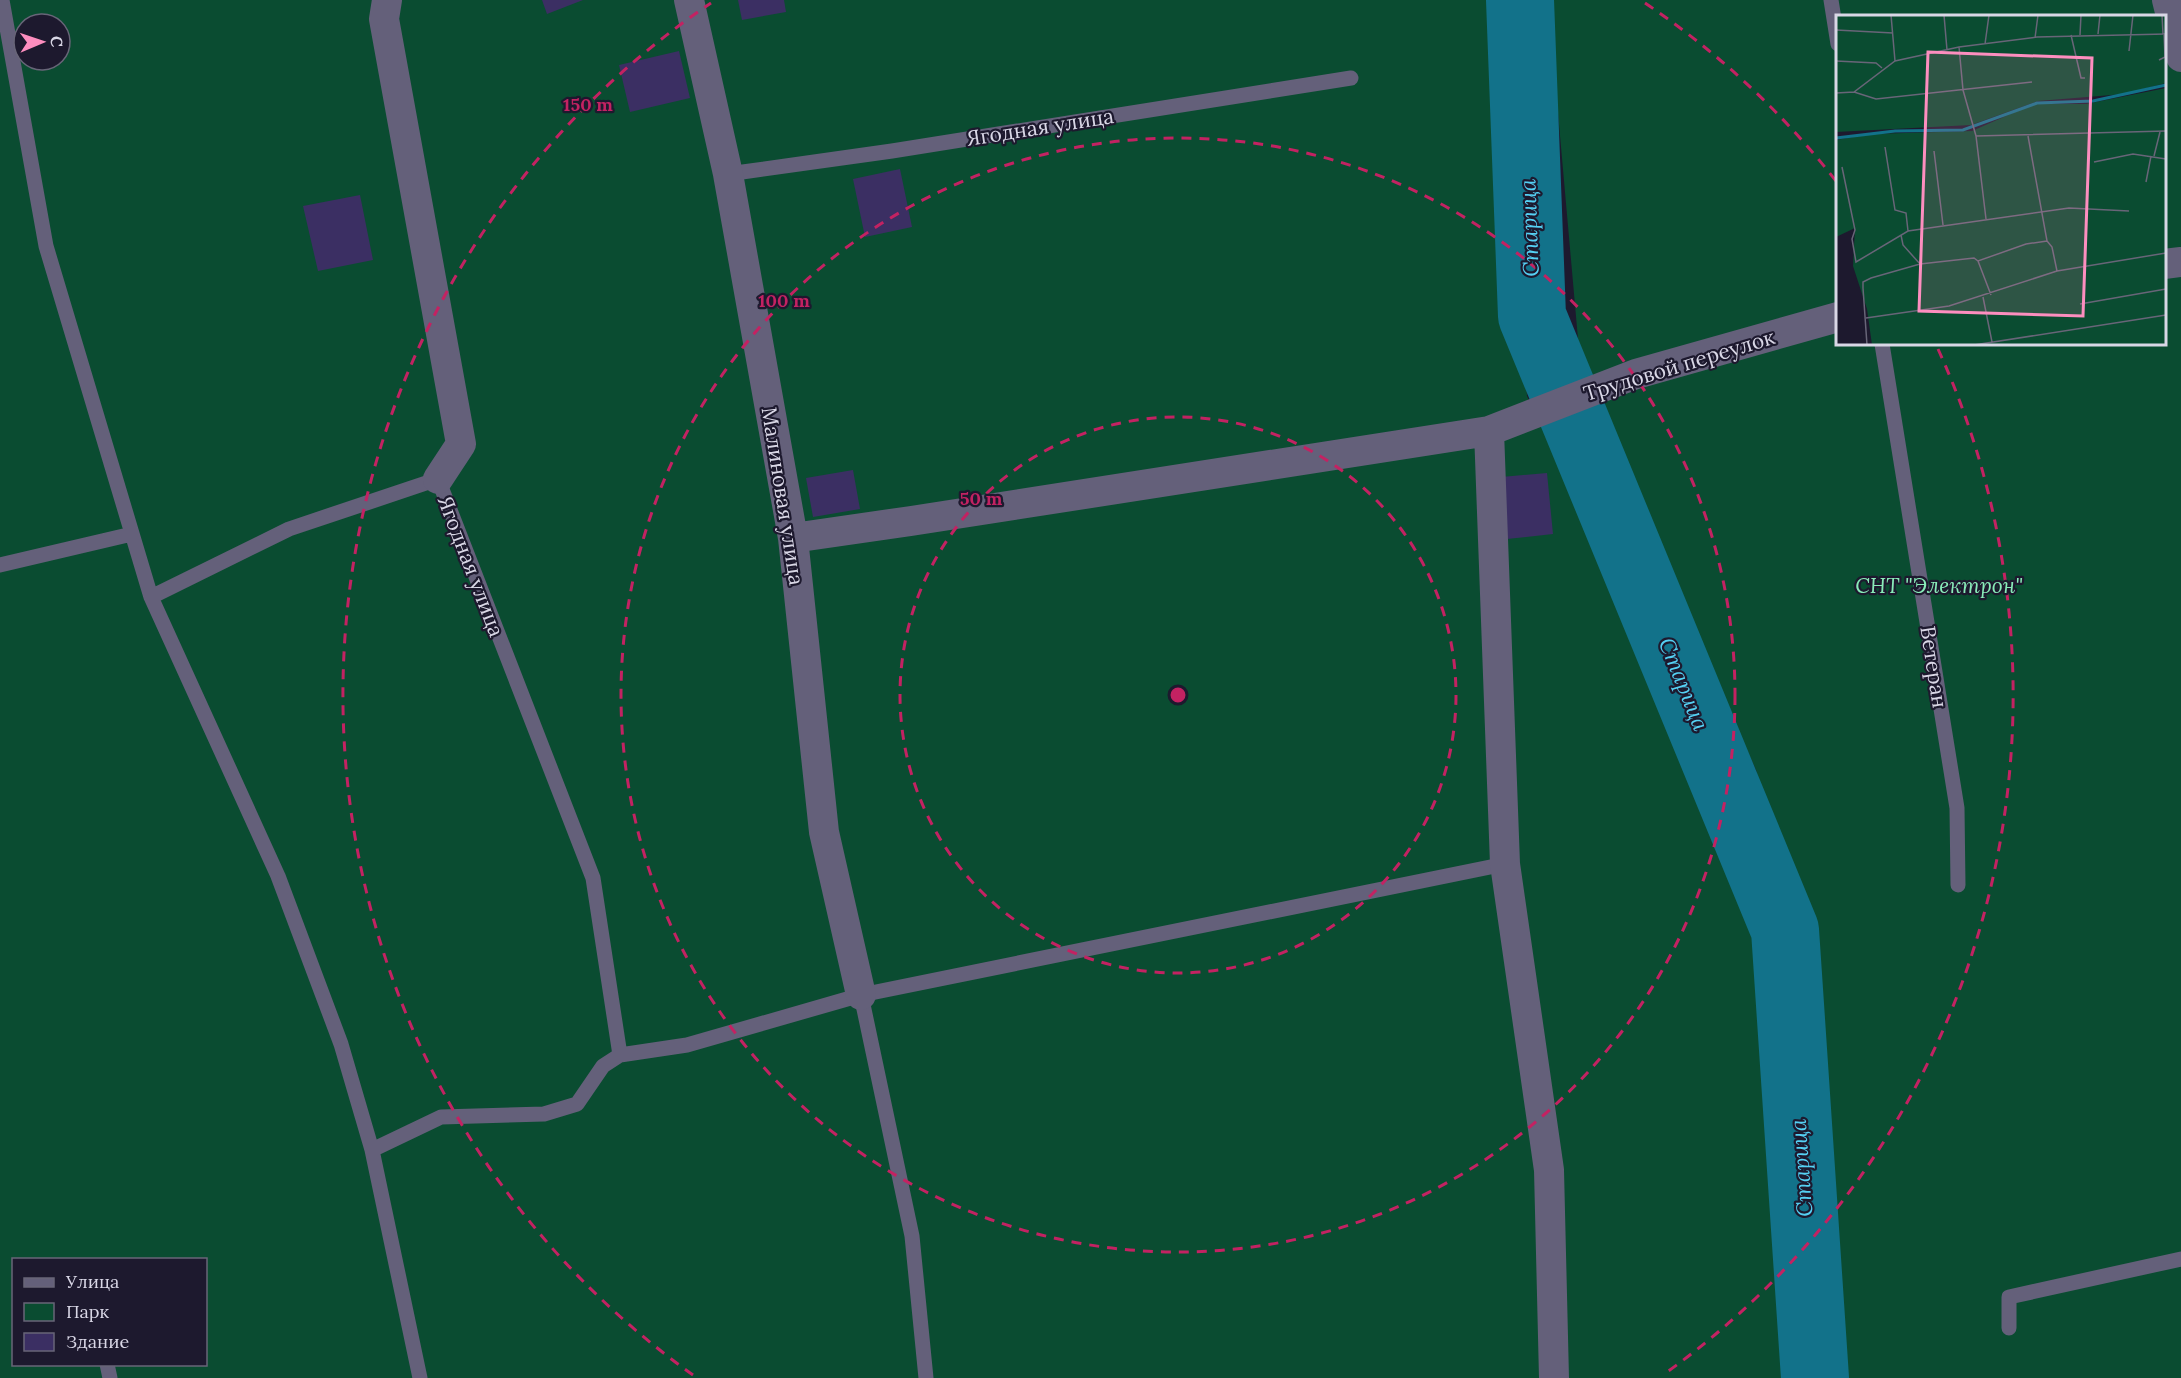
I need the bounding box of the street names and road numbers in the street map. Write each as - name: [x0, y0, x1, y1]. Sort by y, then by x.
- street label: Ягодная улица: [964, 102, 1116, 152]
- street label: Трудовой переулок: [1580, 323, 1779, 407]
- street label: Малиновая улица: [756, 405, 810, 587]
- street label: Ягодная улица: [432, 492, 510, 641]
- street label: Ветеран: [1914, 624, 1954, 710]

